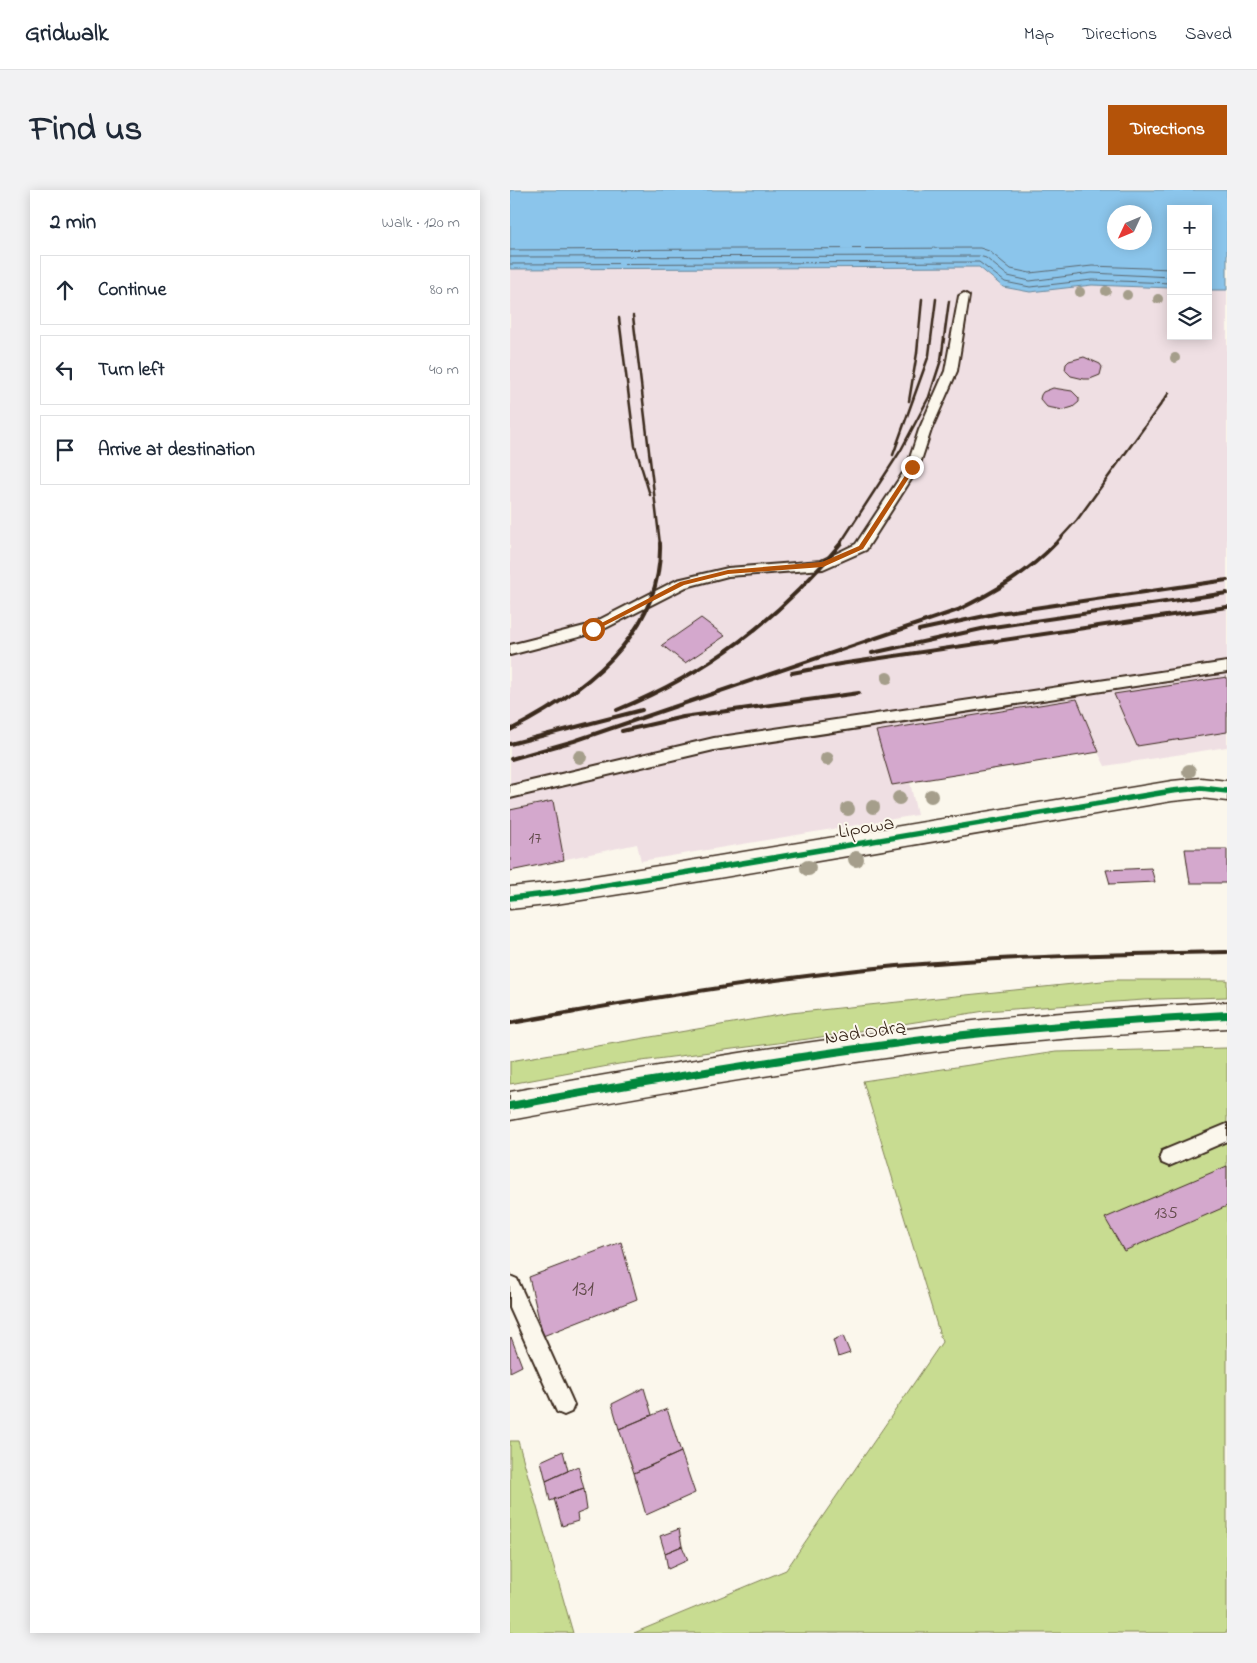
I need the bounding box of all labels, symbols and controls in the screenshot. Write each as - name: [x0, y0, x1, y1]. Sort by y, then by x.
- text: Gridwalk: [25, 17, 109, 52]
- text: Map: [1024, 22, 1054, 48]
- text: Directions: [1082, 22, 1157, 48]
- text: Saved: [1185, 22, 1232, 48]
- text: Find us: [30, 105, 142, 156]
- button: Directions: [1108, 105, 1227, 155]
- north arrow: [1107, 205, 1152, 250]
- map controls: [1167, 205, 1212, 340]
- button: +: [1167, 205, 1212, 250]
- text: 2 min: [50, 208, 96, 238]
- text: Walk · 120 m: [381, 211, 460, 235]
- button: −: [1167, 250, 1212, 295]
- icon: ahead: [51, 276, 79, 304]
- text: Continue: [98, 277, 166, 304]
- text: 80 m: [430, 278, 459, 302]
- button: layers: [1167, 295, 1212, 340]
- icon: left: [51, 356, 79, 384]
- text: Turn left: [98, 357, 165, 384]
- text: 40 m: [429, 358, 459, 382]
- icon: arrive: [51, 436, 79, 464]
- text: Arrive at destination: [98, 437, 255, 464]
- route end: [901, 456, 924, 479]
- route start: [582, 618, 605, 641]
- street label: Lipowa: [836, 809, 897, 848]
- house number: 17: [528, 826, 542, 852]
- street label: Nad Odrą: [823, 1013, 908, 1054]
- house number: 135: [1154, 1201, 1178, 1227]
- house number: 131: [572, 1275, 594, 1305]

